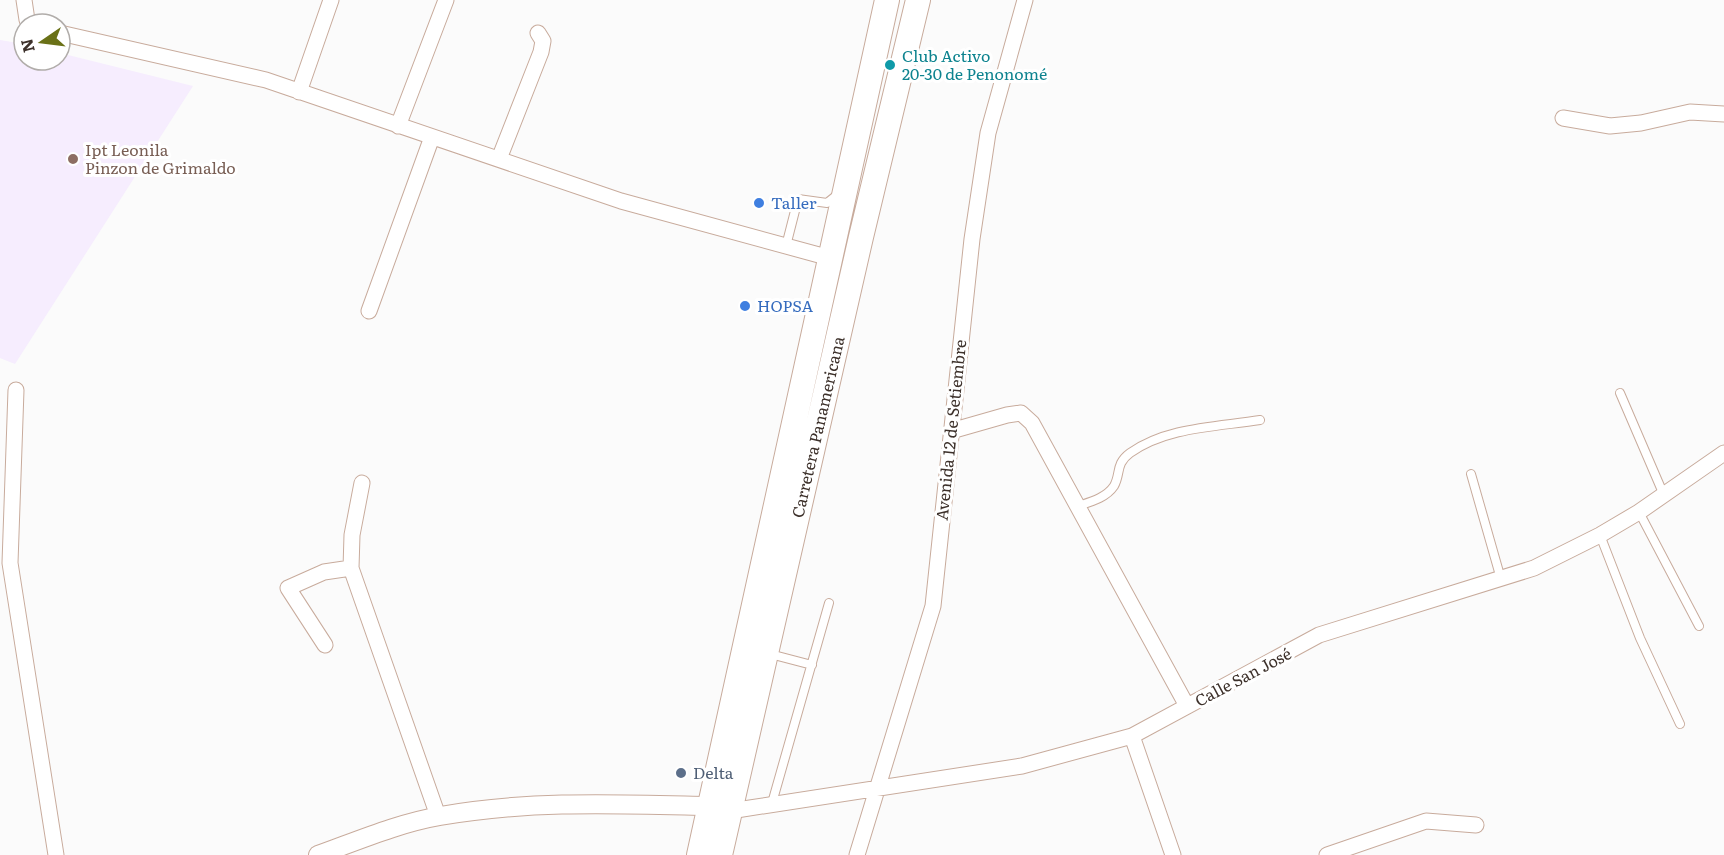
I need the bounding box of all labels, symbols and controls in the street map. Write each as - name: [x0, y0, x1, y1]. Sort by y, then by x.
- north arrow: [12, 12, 72, 72]
- text: N: [13, 36, 40, 55]
- place label: Club Activo 20-30 de Penonomé: [902, 43, 1047, 85]
- marker: Club Activo 20-30 de Penonomé: [883, 58, 897, 72]
- place label: Ipt Leonila Pinzon de Grimaldo: [85, 137, 236, 179]
- marker: Ipt Leonila Pinzon de Grimaldo: [66, 152, 80, 166]
- place label: Taller: [771, 190, 817, 214]
- marker: Taller: [752, 196, 766, 210]
- place label: HOPSA: [757, 293, 813, 317]
- marker: HOPSA: [738, 299, 752, 313]
- street label: Carretera Panamericana: [784, 333, 850, 520]
- street label: Avenida 12 de Setiembre: [929, 338, 971, 522]
- street label: Calle San José: [1190, 641, 1295, 712]
- place label: Delta: [693, 760, 734, 784]
- marker: Delta: [674, 766, 688, 780]

